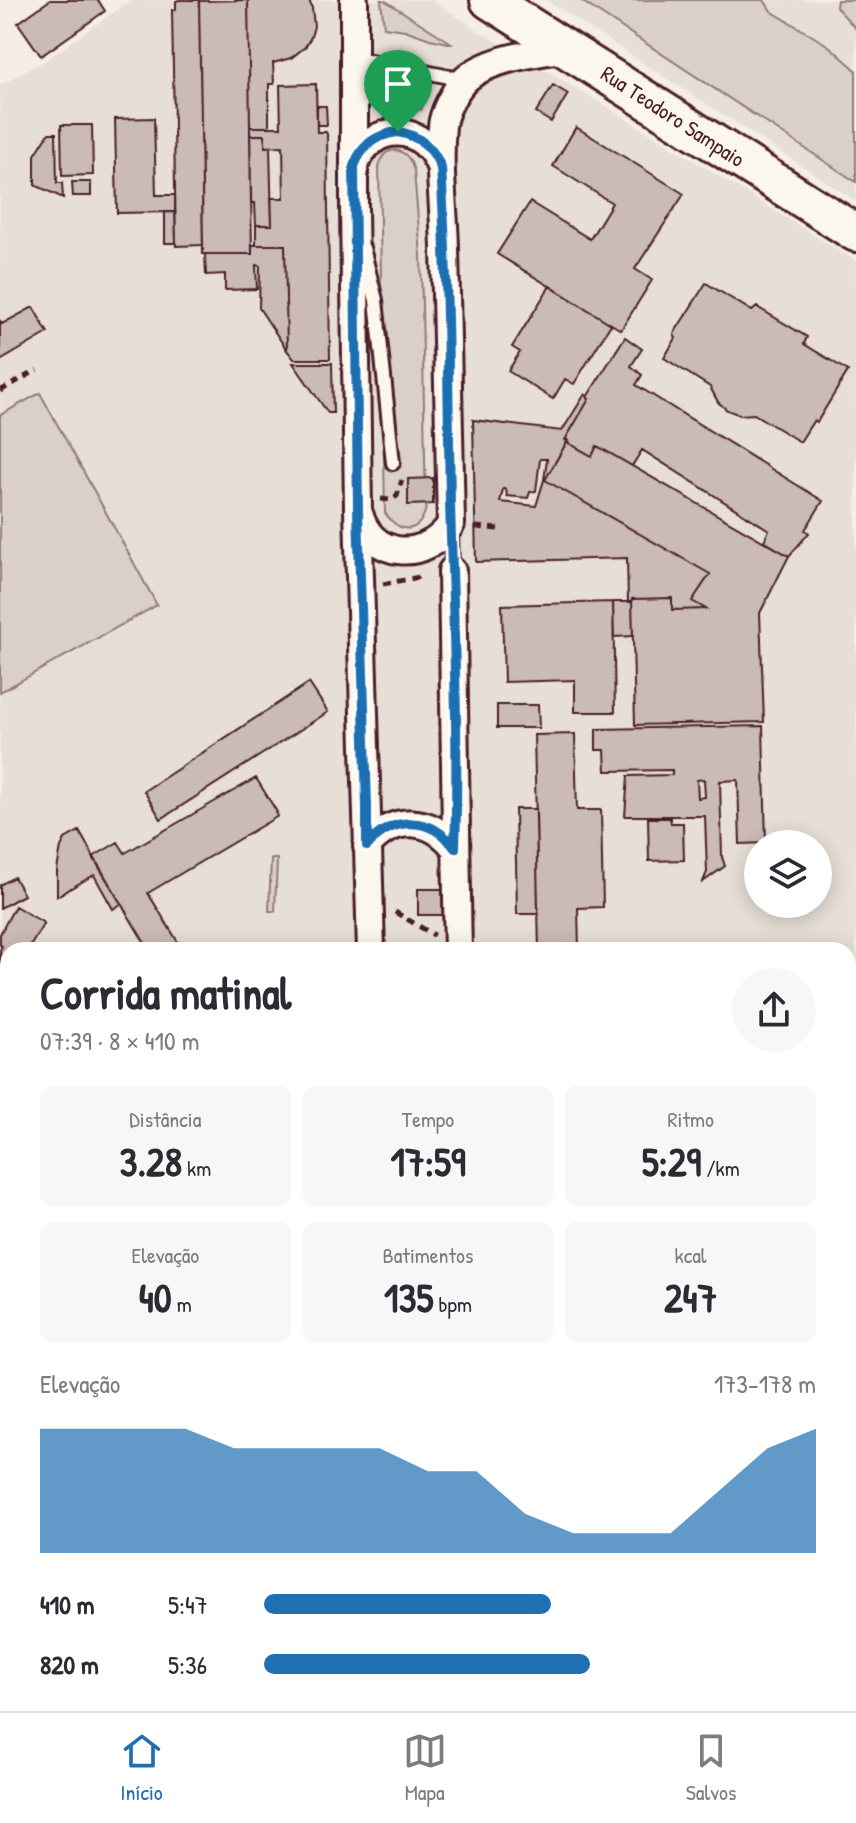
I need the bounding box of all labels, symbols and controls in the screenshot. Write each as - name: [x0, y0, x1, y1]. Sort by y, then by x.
- pin: [364, 50, 432, 132]
- street label: Rua Teodoro Sampaio: [595, 58, 751, 174]
- icon: arrive: [376, 62, 420, 106]
- map controls: [744, 830, 832, 918]
- button: layers: [744, 830, 832, 918]
- text: Corrida matinal: [40, 963, 291, 1023]
- button: share: [732, 968, 816, 1052]
- text: 07:39 · 8 × 410 m: [40, 1023, 199, 1058]
- text: Distância: [129, 1104, 201, 1134]
- text: Tempo: [402, 1104, 454, 1134]
- text: Ritmo: [668, 1104, 714, 1134]
- text: 3.28: [119, 1134, 182, 1188]
- text: 17:59: [390, 1134, 466, 1188]
- text: 5:29: [642, 1134, 701, 1188]
- text: km: [182, 1153, 211, 1183]
- text: /km: [701, 1153, 740, 1183]
- text: Elevação: [131, 1240, 199, 1270]
- text: Batimentos: [383, 1240, 473, 1270]
- text: kcal: [675, 1240, 707, 1270]
- text: 40: [139, 1270, 172, 1324]
- text: 135: [384, 1270, 433, 1324]
- text: 247: [664, 1270, 717, 1324]
- text: m: [172, 1289, 192, 1319]
- text: bpm: [433, 1289, 472, 1319]
- text: Elevação: [40, 1366, 120, 1401]
- text: 173–178 m: [714, 1366, 816, 1401]
- text: 410 m: [40, 1587, 95, 1622]
- text: 5:47: [168, 1587, 208, 1622]
- text: 820 m: [40, 1647, 99, 1682]
- text: 5:36: [168, 1647, 207, 1682]
- tab: Início: [120, 1729, 164, 1807]
- tab: Mapa: [403, 1729, 447, 1807]
- tab: Salvos: [686, 1729, 736, 1807]

